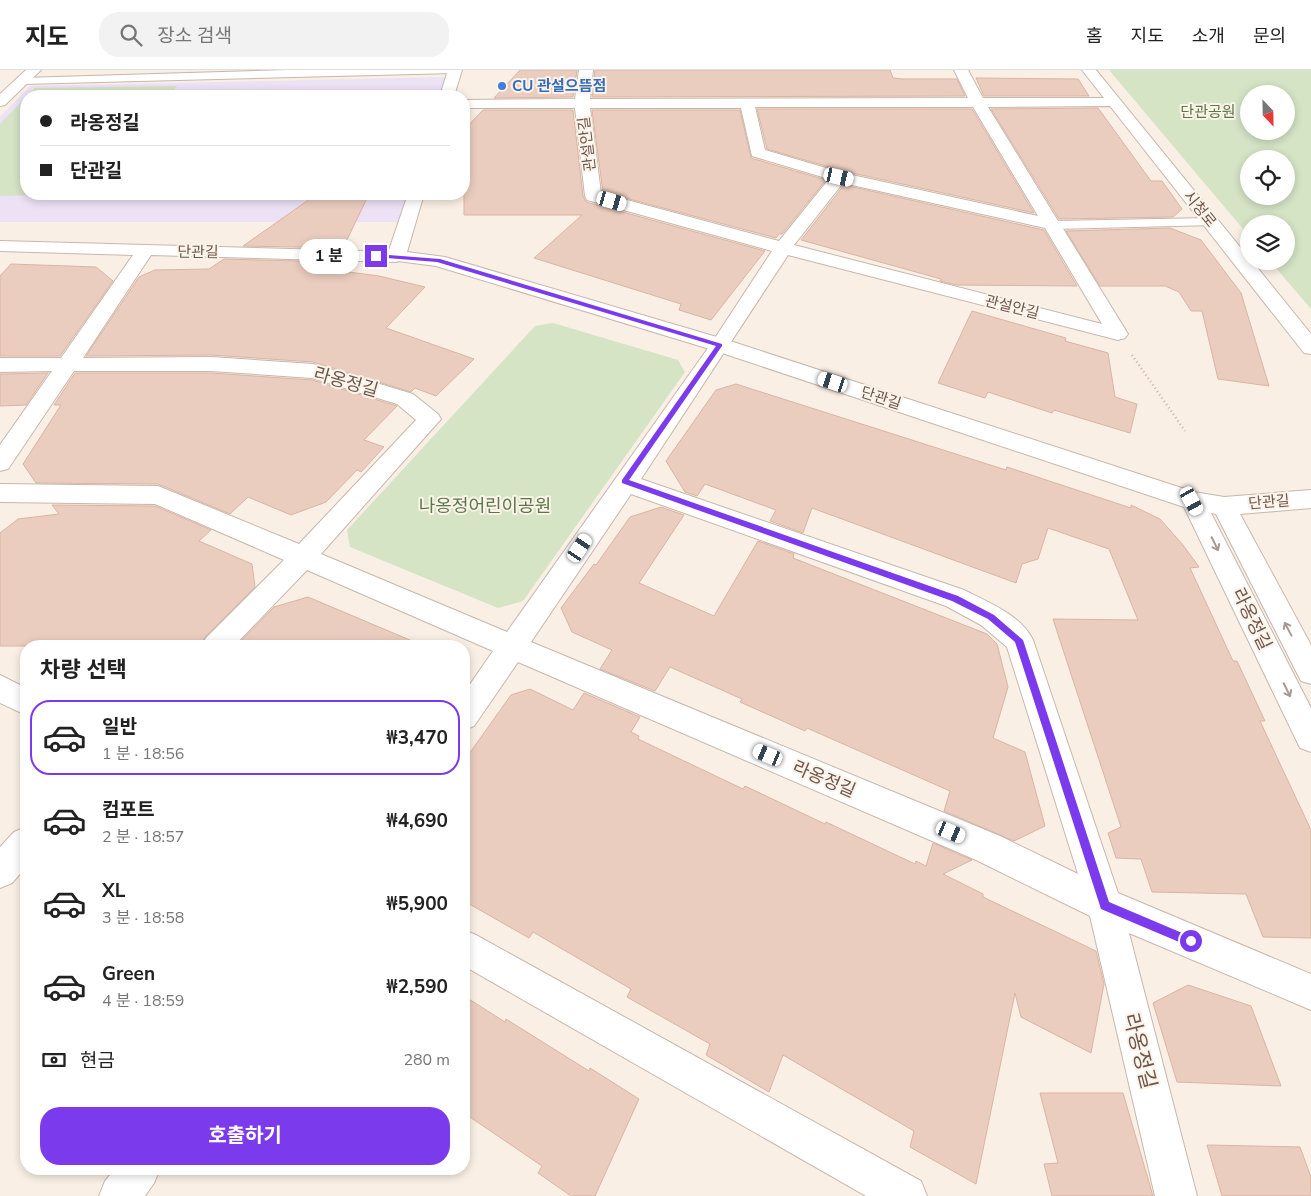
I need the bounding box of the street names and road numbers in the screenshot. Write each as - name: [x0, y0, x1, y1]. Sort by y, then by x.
- street label: 관설안길: [574, 115, 600, 173]
- street label: 시청로: [1179, 187, 1221, 231]
- street label: 단관길: [177, 242, 219, 262]
- street label: 관설안길: [983, 291, 1041, 323]
- street label: 라옹정길: [311, 361, 381, 403]
- street label: 단관길: [858, 382, 904, 414]
- street label: 단관길: [1248, 490, 1290, 514]
- street label: 라옹정길: [1227, 584, 1277, 654]
- street label: 라옹정길: [789, 755, 859, 803]
- street label: 라옹정길: [1117, 1010, 1163, 1092]

